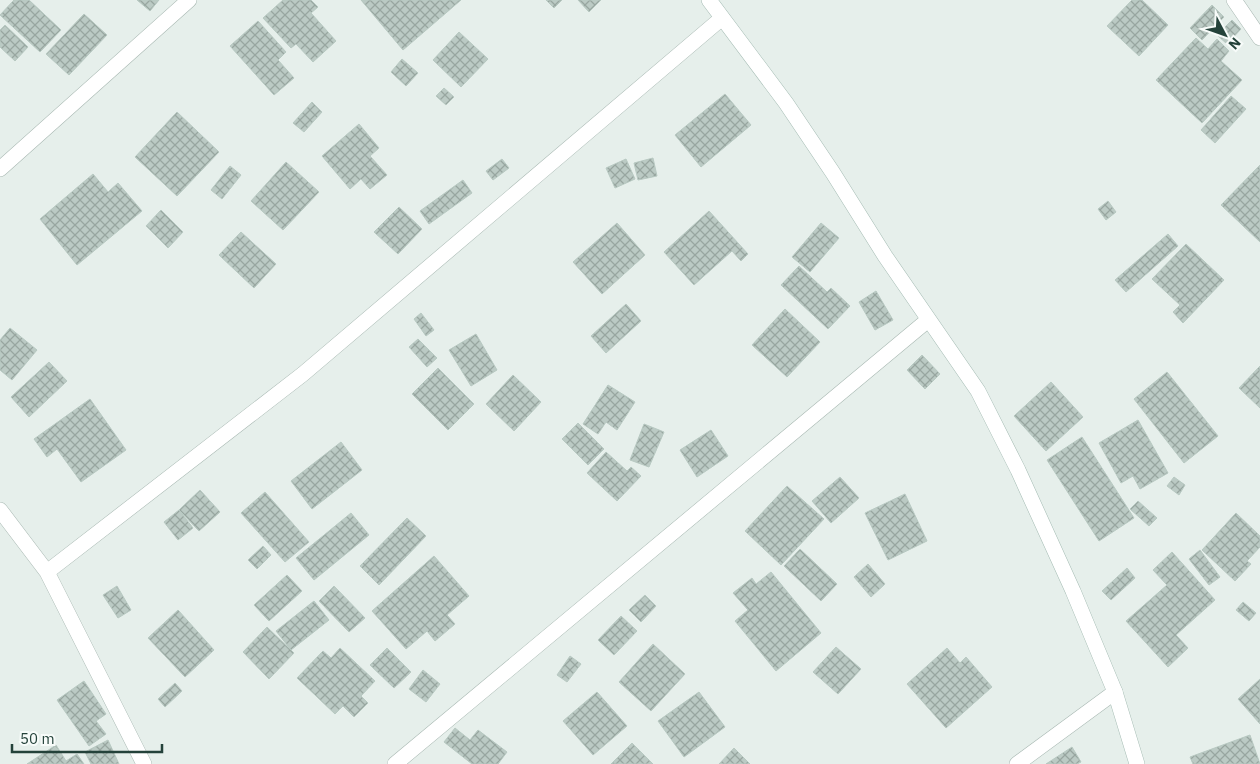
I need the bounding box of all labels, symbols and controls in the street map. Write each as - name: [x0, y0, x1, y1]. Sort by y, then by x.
- north arrow: [1200, 10, 1250, 60]
- text: N: [1225, 34, 1245, 53]
- scale bar: [12, 722, 162, 754]
- text: 50 m: [20, 729, 55, 748]

